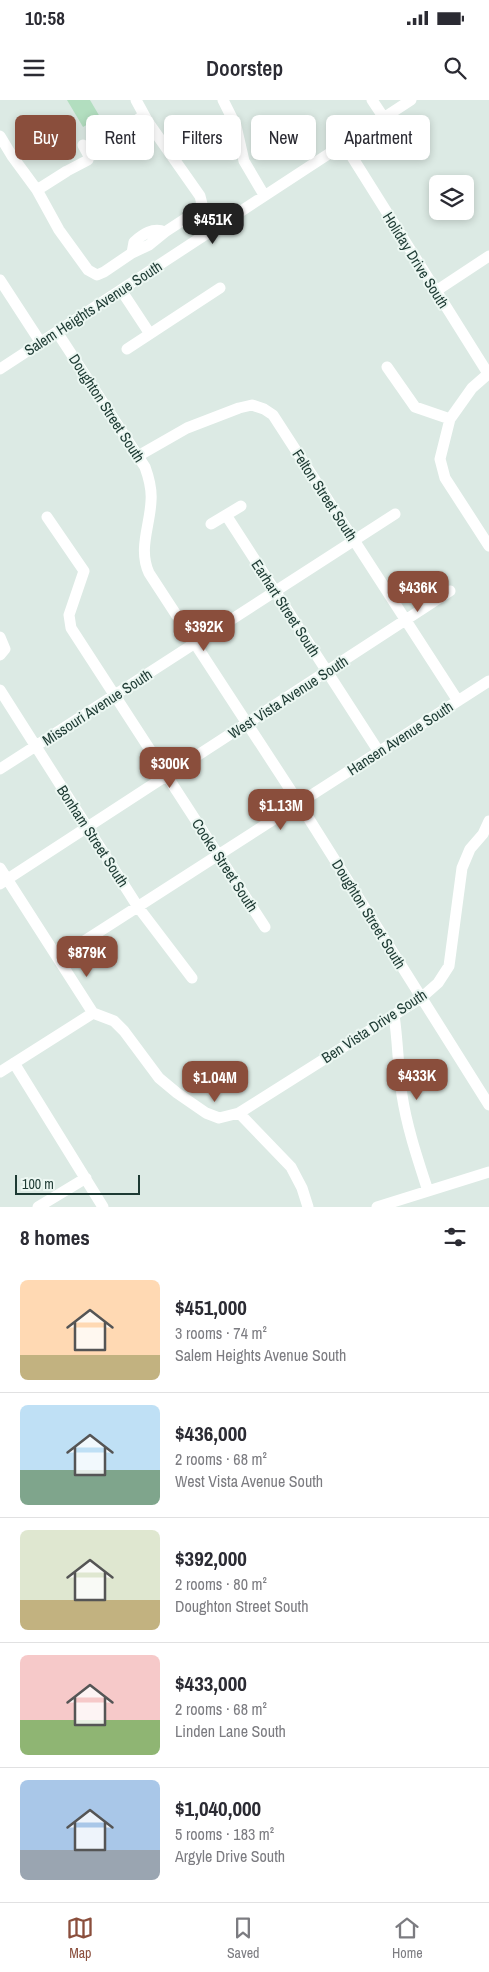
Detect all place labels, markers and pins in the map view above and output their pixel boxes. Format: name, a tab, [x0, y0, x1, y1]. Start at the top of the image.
pin: $451K	[178, 202, 248, 245]
pin: $436K	[383, 570, 453, 613]
pin: $392K	[169, 610, 239, 652]
pin: $300K	[135, 746, 205, 789]
pin: $1.13M	[240, 788, 322, 831]
pin: $879K	[52, 936, 122, 978]
pin: $433K	[382, 1058, 452, 1101]
pin: $1.04M	[174, 1060, 256, 1103]

